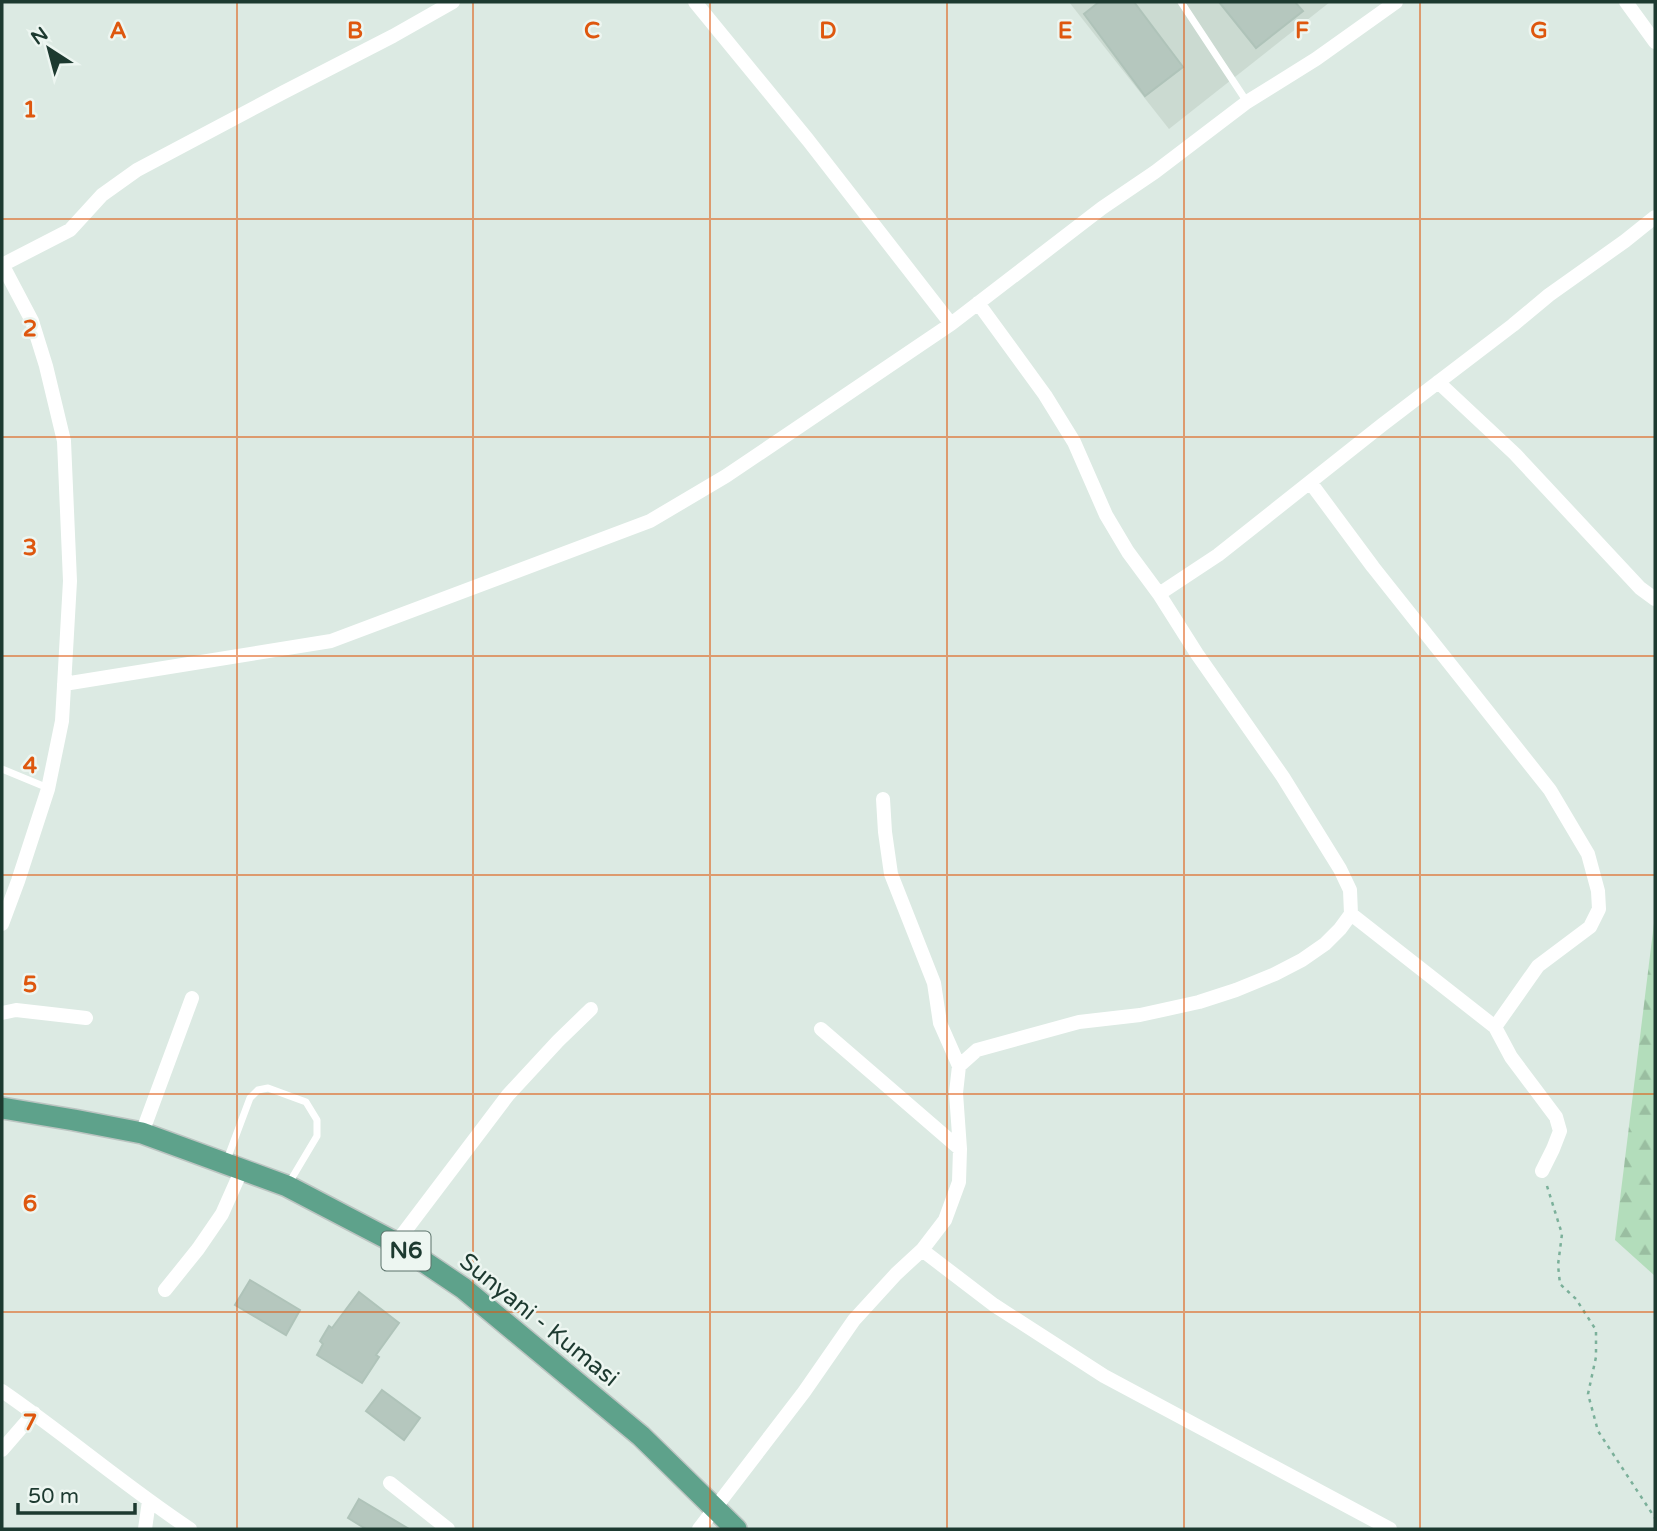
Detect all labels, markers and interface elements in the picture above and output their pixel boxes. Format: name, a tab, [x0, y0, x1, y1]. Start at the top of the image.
north arrow	[14, 14, 84, 84]
text: A	[109, 17, 127, 45]
text: B	[347, 17, 363, 45]
text: C	[584, 17, 600, 45]
text: D	[819, 17, 837, 45]
text: E	[1058, 17, 1072, 45]
text: F	[1295, 17, 1309, 45]
text: G	[1530, 17, 1548, 45]
text: N	[27, 23, 52, 49]
text: 1	[23, 96, 37, 124]
text: 2	[23, 315, 37, 343]
text: 3	[23, 534, 37, 562]
text: 4	[23, 752, 38, 780]
text: 5	[23, 971, 37, 999]
text: 6	[23, 1190, 37, 1218]
road number: N6	[382, 1232, 430, 1270]
street label: Sunyani - Kumasi	[454, 1247, 624, 1393]
text: 7	[23, 1409, 37, 1437]
scale bar	[18, 1472, 135, 1516]
text: 50 m	[28, 1484, 79, 1509]

